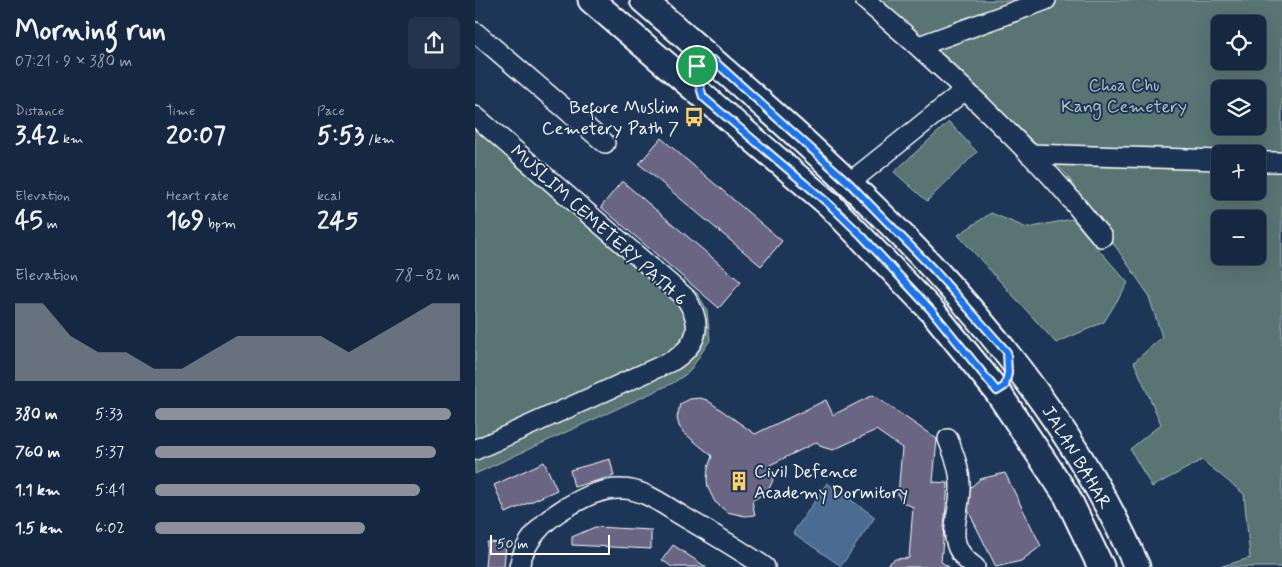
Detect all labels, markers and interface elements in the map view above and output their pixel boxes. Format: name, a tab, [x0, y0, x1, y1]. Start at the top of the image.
text: Morning run	[15, 13, 166, 50]
map controls	[1211, 15, 1266, 265]
button: locate	[1211, 15, 1266, 70]
button: share	[408, 17, 460, 69]
pin	[676, 45, 718, 87]
text: 07:21 · 9 × 380 m	[15, 51, 132, 72]
icon: arrive	[683, 52, 711, 80]
park label: Choa Chu Kang Cemetery	[1061, 74, 1187, 120]
button: layers	[1211, 80, 1266, 135]
place label: Before Muslim Cemetery Path 7	[542, 96, 679, 141]
text: Distance	[15, 102, 64, 120]
text: Time	[166, 102, 195, 120]
text: Pace	[317, 102, 345, 120]
bus stop icon: Before Muslim Cemetery Path 7	[683, 106, 705, 128]
text: 3.42	[15, 120, 59, 153]
text: 20:07	[166, 120, 226, 153]
text: 5:53	[317, 120, 364, 153]
text: km	[59, 130, 83, 148]
text: /km	[364, 130, 395, 148]
street label: MUSLIM CEMETERY PATH 6	[505, 140, 692, 312]
button: +	[1211, 145, 1266, 200]
text: Elevation	[15, 187, 70, 205]
text: Heart rate	[166, 187, 229, 205]
text: kcal	[317, 187, 341, 205]
text: 45	[15, 205, 43, 238]
text: 169	[166, 205, 204, 238]
text: 245	[317, 205, 358, 238]
button: −	[1211, 210, 1266, 265]
text: m	[43, 215, 58, 233]
text: bpm	[204, 215, 236, 233]
text: Elevation	[15, 265, 78, 286]
text: 78–82 m	[395, 265, 460, 286]
street label: JALAN BAHAR	[1036, 401, 1117, 514]
text: 380 m	[15, 404, 58, 425]
text: 5:33	[95, 404, 123, 425]
text: 760 m	[15, 442, 60, 463]
text: 5:37	[95, 442, 124, 463]
place label: Civil Defence Academy Dormitory	[754, 460, 908, 505]
building icon: Civil Defence Academy Dormitory	[728, 470, 750, 492]
text: 1.1 km	[15, 480, 60, 501]
text: 5:41	[95, 480, 125, 501]
text: 1.5 km	[15, 518, 63, 539]
text: 6:02	[95, 518, 125, 539]
scale bar	[490, 532, 610, 555]
text: 50 m	[497, 535, 528, 553]

